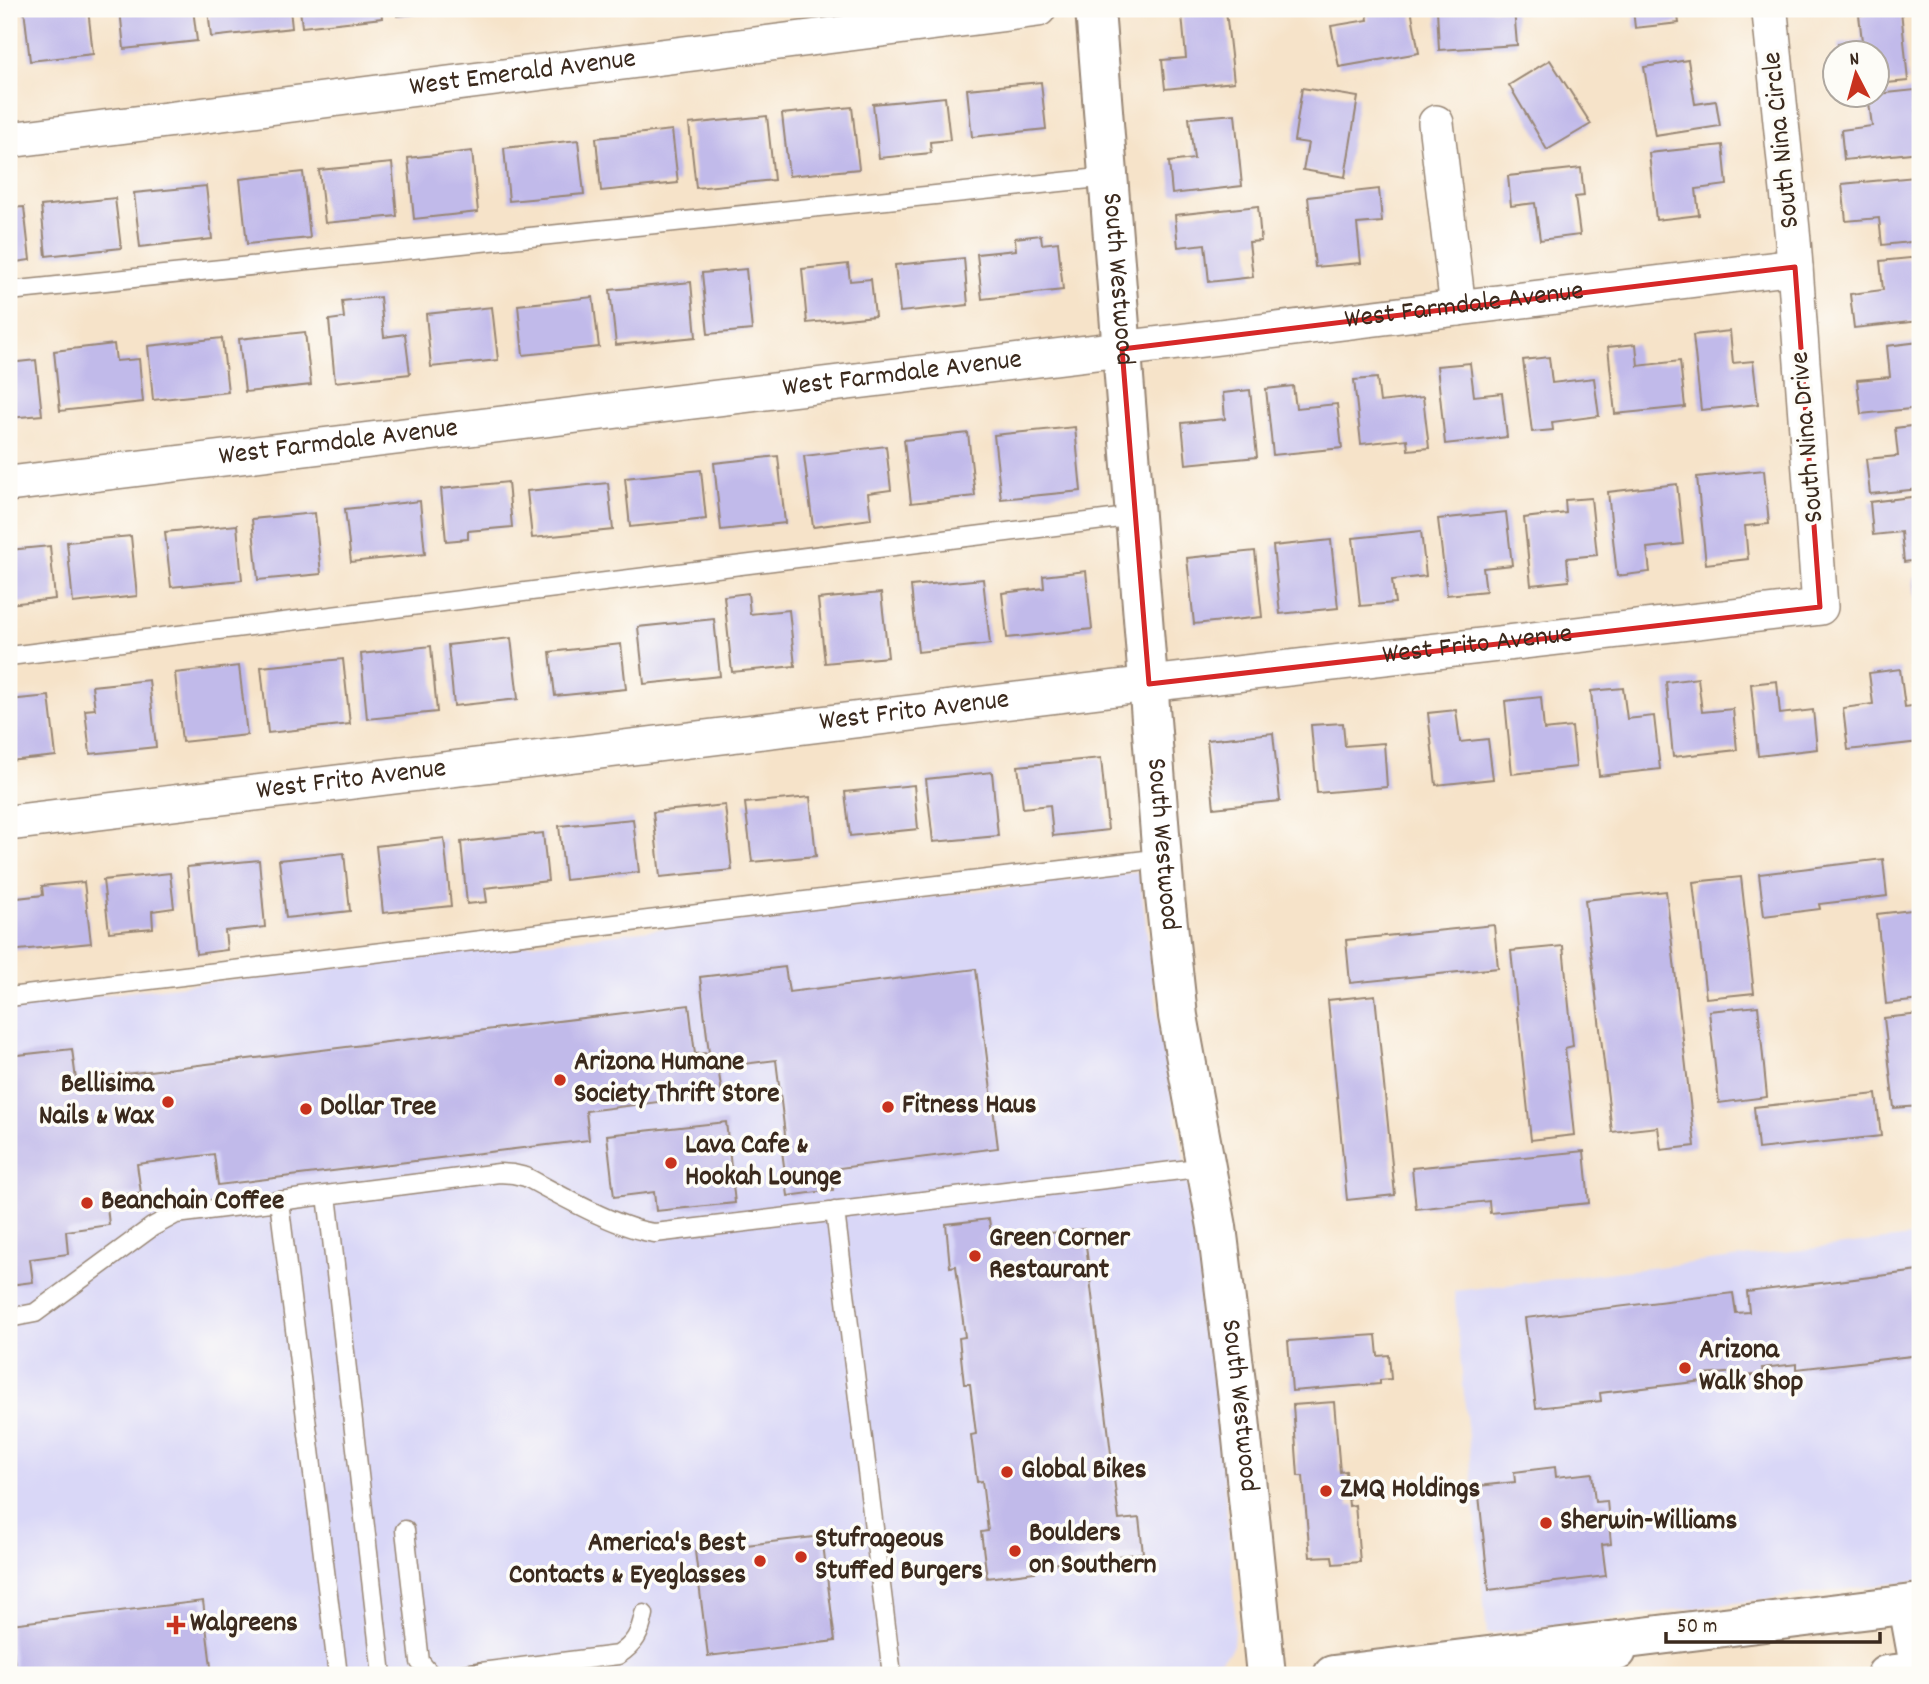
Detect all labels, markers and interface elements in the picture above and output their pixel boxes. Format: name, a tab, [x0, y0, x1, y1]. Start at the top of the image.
north arrow	[1820, 38, 1890, 108]
street label: West Emerald Avenue	[407, 40, 638, 109]
text: N	[1849, 47, 1861, 74]
street label: South Nina Circle	[1754, 50, 1812, 230]
street label: South Westwood	[1090, 191, 1143, 367]
street label: West Farmdale Avenue	[1342, 273, 1586, 342]
street label: West Farmdale Avenue	[781, 341, 1024, 410]
street label: South Nina Drive	[1782, 350, 1836, 524]
street label: West Farmdale Avenue	[217, 410, 460, 478]
street label: West Frito Avenue	[1380, 616, 1574, 677]
street label: West Frito Avenue	[817, 681, 1011, 744]
street label: West Frito Avenue	[254, 750, 449, 813]
street label: South Westwood	[1134, 757, 1189, 933]
place label: Arizona Humane Society Thrift Store	[574, 1044, 780, 1116]
place label: Bellisima Nails & Wax	[39, 1066, 155, 1138]
marker: Arizona Humane Society Thrift Store	[552, 1072, 568, 1088]
place label: Fitness Haus	[902, 1087, 1037, 1127]
place label: Dollar Tree	[320, 1089, 436, 1129]
marker: Bellisima Nails & Wax	[160, 1094, 176, 1110]
marker: Fitness Haus	[880, 1099, 896, 1115]
marker: Dollar Tree	[298, 1101, 314, 1117]
place label: Lava Cafe & Hookah Lounge	[685, 1127, 842, 1199]
marker: Lava Cafe & Hookah Lounge	[663, 1155, 679, 1171]
place label: Beanchain Coffee	[101, 1183, 284, 1223]
marker: Beanchain Coffee	[79, 1195, 95, 1211]
place label: Green Corner Restaurant	[989, 1220, 1130, 1292]
marker: Green Corner Restaurant	[967, 1248, 983, 1264]
street label: South Westwood	[1208, 1317, 1267, 1494]
place label: Arizona Walk Shop	[1699, 1332, 1803, 1404]
marker: Arizona Walk Shop	[1677, 1360, 1693, 1376]
place label: Global Bikes	[1021, 1452, 1147, 1492]
marker: Global Bikes	[999, 1464, 1015, 1480]
place label: ZMQ Holdings	[1340, 1471, 1480, 1511]
marker: ZMQ Holdings	[1318, 1483, 1334, 1499]
place label: Sherwin-Williams	[1560, 1503, 1738, 1543]
place label: Boulders on Southern	[1029, 1515, 1157, 1587]
marker: Sherwin-Williams	[1538, 1515, 1554, 1531]
place label: Stufrageous Stuffed Burgers	[815, 1521, 983, 1593]
place label: America's Best Contacts & Eyeglasses	[509, 1525, 747, 1597]
marker: Boulders on Southern	[1007, 1543, 1023, 1559]
marker: Stufrageous Stuffed Burgers	[793, 1549, 809, 1565]
marker: America's Best Contacts & Eyeglasses	[752, 1553, 768, 1569]
scale bar	[1666, 1600, 1880, 1644]
place label: Walgreens	[190, 1605, 298, 1645]
text: 50 m	[1677, 1613, 1717, 1643]
marker: Walgreens	[168, 1617, 184, 1633]

